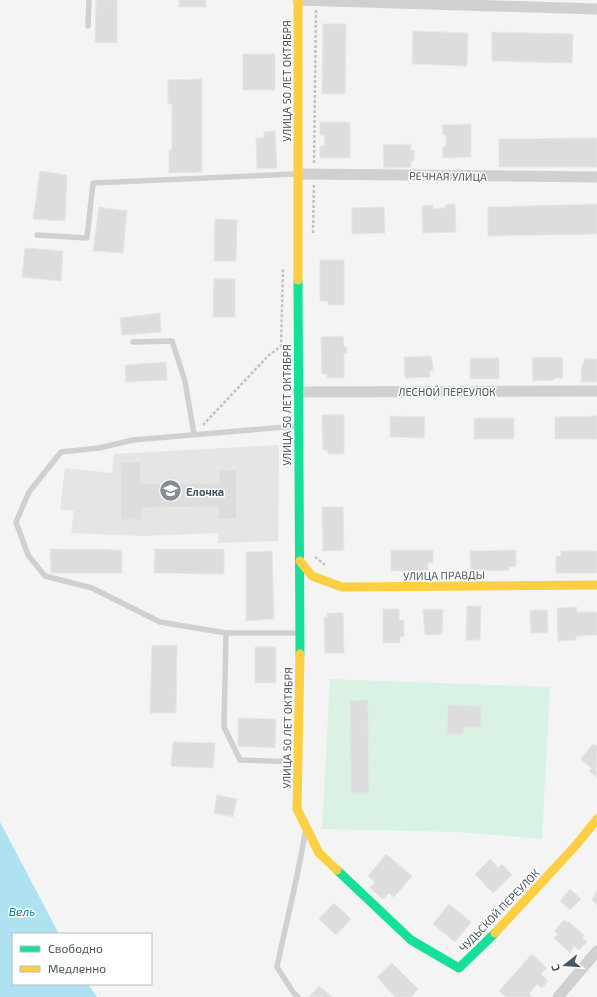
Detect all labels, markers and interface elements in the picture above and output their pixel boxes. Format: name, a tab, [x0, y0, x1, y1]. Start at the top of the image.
street label: УЛИЦА 50 ЛЕТ ОКТЯБРЯ	[280, 20, 293, 142]
street label: РЕЧНАЯ УЛИЦА	[409, 169, 487, 183]
street label: УЛИЦА 50 ЛЕТ ОКТЯБРЯ	[280, 344, 293, 466]
street label: ЛЕСНОЙ ПЕРЕУЛОК	[398, 385, 496, 398]
school or university icon: Елочка	[157, 478, 183, 504]
place label: Елочка	[186, 485, 224, 498]
street label: УЛИЦА ПРАВДЫ	[403, 568, 485, 582]
street label: УЛИЦА 50 ЛЕТ ОКТЯБРЯ	[279, 667, 295, 789]
street label: ЧУДЬСКОЙ ПЕРЕУЛОК	[456, 866, 542, 954]
water label: Вель	[9, 904, 35, 918]
legend	[12, 933, 152, 985]
text: Свободно	[48, 941, 103, 955]
north arrow	[545, 945, 585, 985]
text: Медленно	[48, 961, 106, 975]
text: С	[548, 963, 562, 973]

